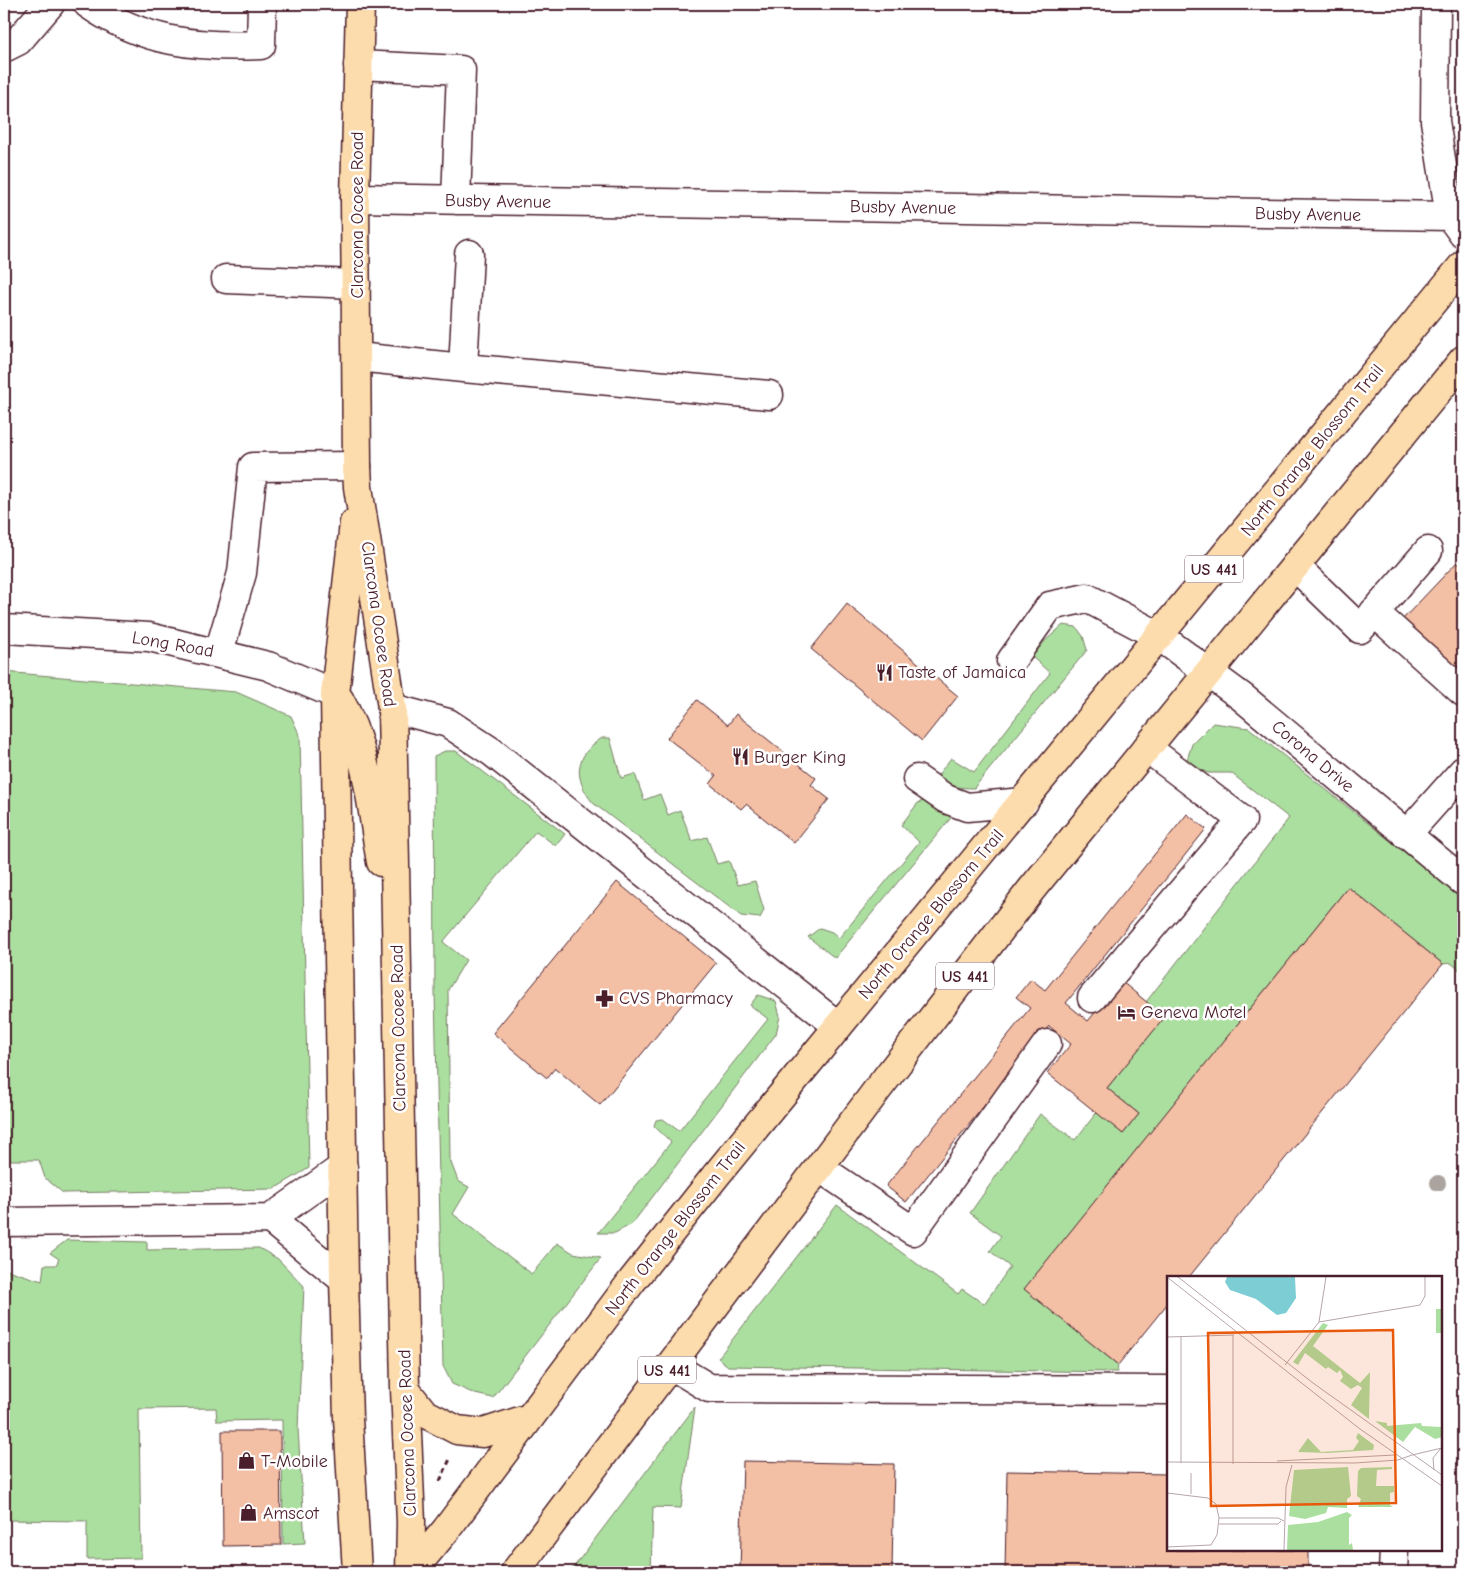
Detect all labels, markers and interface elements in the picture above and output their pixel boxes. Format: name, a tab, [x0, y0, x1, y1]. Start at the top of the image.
street label: Clarcona Ocoee Road	[347, 131, 368, 299]
street label: Busby Avenue	[445, 190, 551, 213]
street label: Busby Avenue	[850, 196, 956, 219]
street label: Busby Avenue	[1255, 203, 1361, 226]
street label: North Orange Blossom Trail	[1237, 360, 1388, 540]
street label: Clarcona Ocoee Road	[356, 540, 401, 708]
road number: US 441	[1185, 556, 1243, 582]
street label: Long Road	[130, 627, 215, 662]
restaurant icon: Taste of Jamaica	[874, 662, 894, 682]
place label: Taste of Jamaica	[898, 662, 1026, 683]
street label: Corona Drive	[1267, 716, 1358, 797]
restaurant icon: Burger King	[730, 747, 750, 767]
place label: Burger King	[754, 747, 846, 768]
street label: North Orange Blossom Trail	[854, 825, 1008, 1003]
street label: Clarcona Ocoee Road	[387, 944, 410, 1112]
road number: US 441	[936, 962, 994, 989]
pharmacy icon: CVS Pharmacy	[595, 988, 615, 1008]
place label: CVS Pharmacy	[619, 988, 734, 1009]
hotel icon: Geneva Motel	[1117, 1002, 1137, 1022]
place label: Geneva Motel	[1141, 1002, 1246, 1023]
street label: North Orange Blossom Trail	[601, 1137, 750, 1319]
inset map	[1167, 1276, 1442, 1551]
street label: Clarcona Ocoee Road	[394, 1349, 421, 1517]
road number: US 441	[638, 1356, 696, 1384]
shop icon: T-Mobile	[237, 1451, 257, 1471]
place label: T-Mobile	[261, 1451, 328, 1472]
shop icon: Amscot	[239, 1503, 259, 1523]
place label: Amscot	[263, 1503, 320, 1524]

